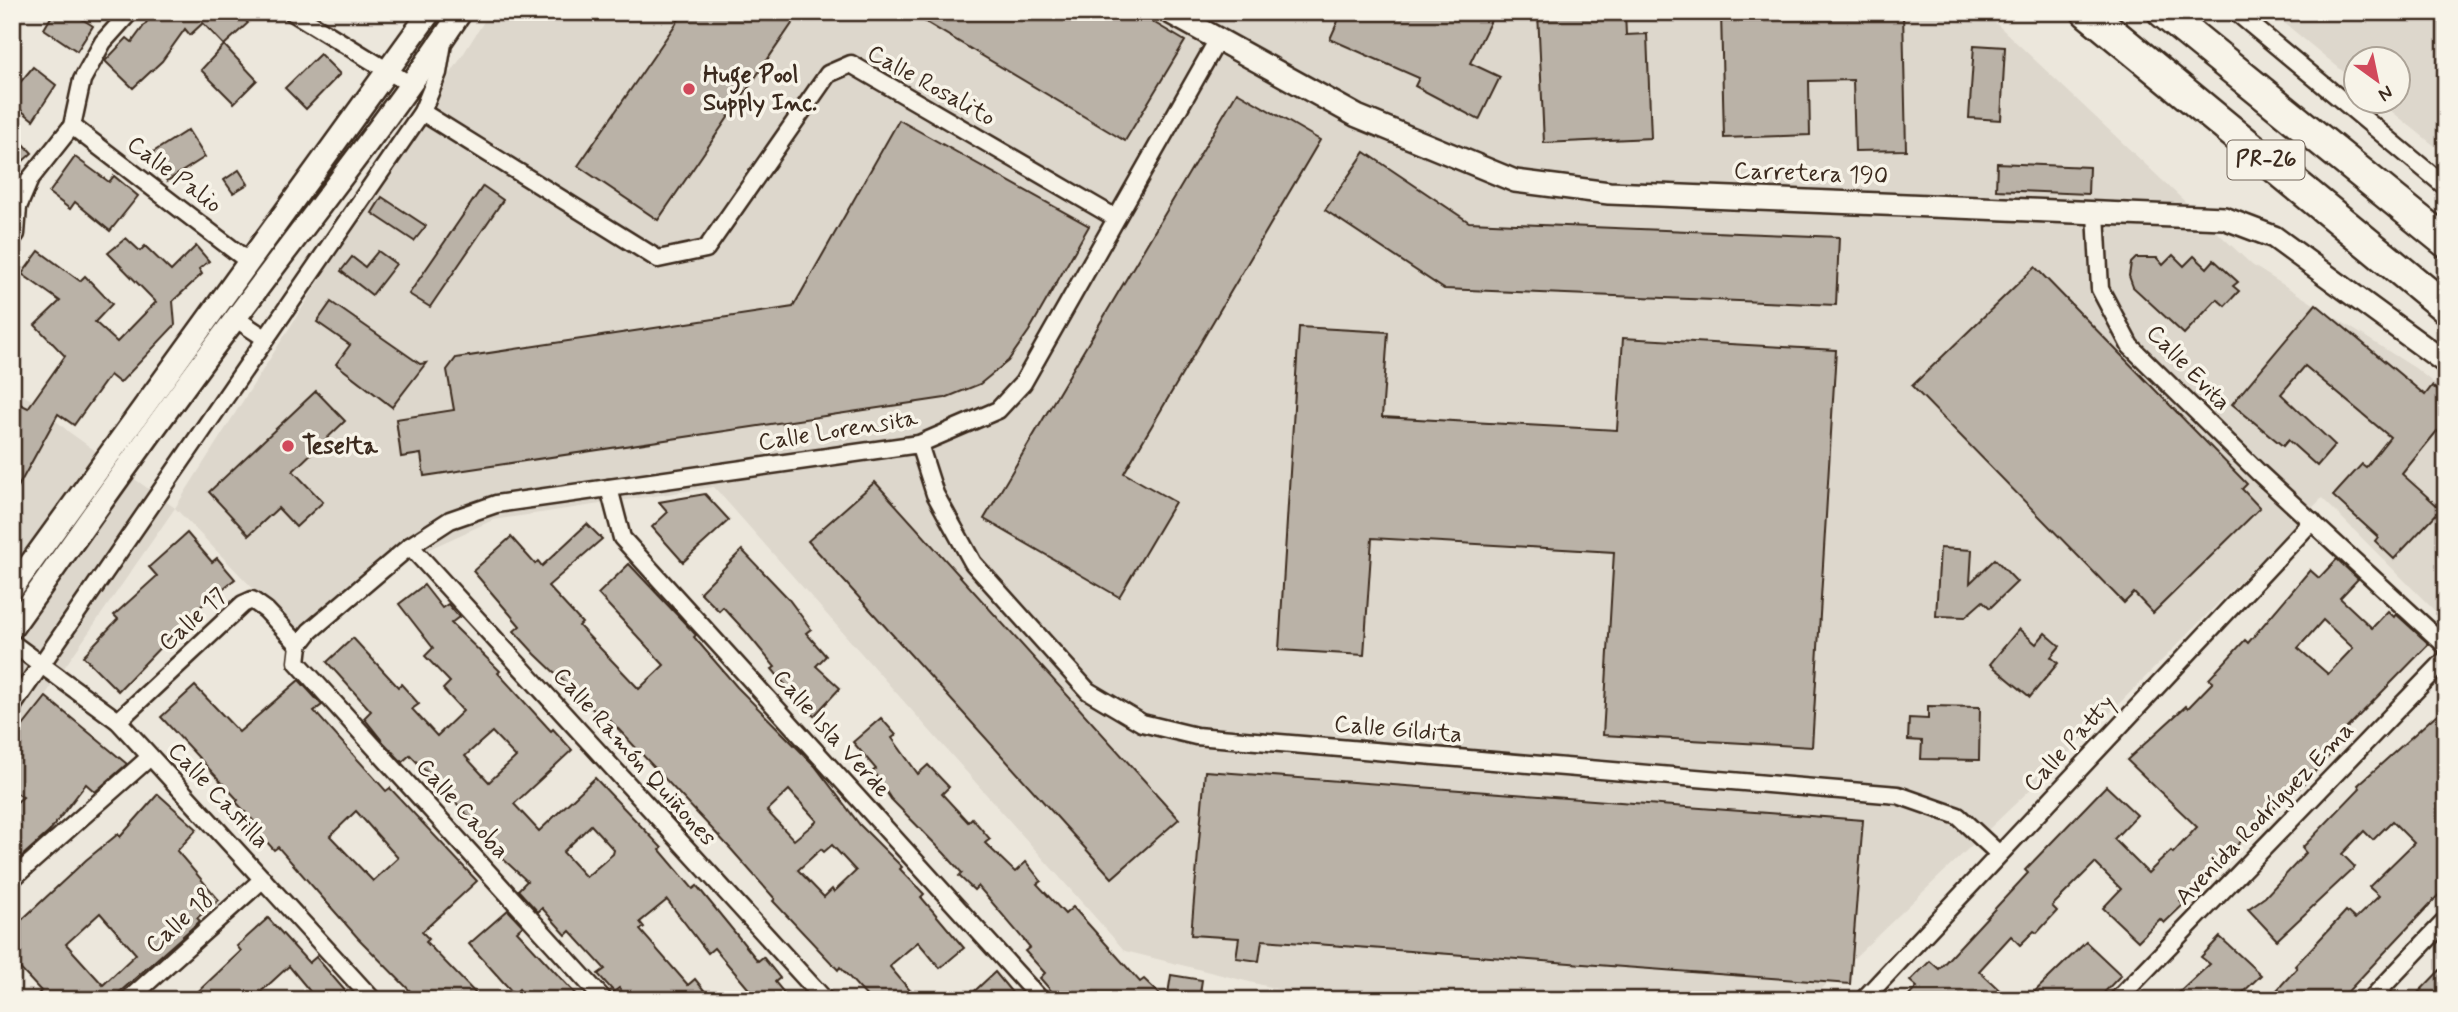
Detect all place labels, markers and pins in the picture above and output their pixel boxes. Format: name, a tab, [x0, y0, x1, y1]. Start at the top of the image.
place label: Huge Pool Supply Inc.	[703, 60, 817, 119]
marker: Huge Pool Supply Inc.	[681, 81, 697, 97]
place label: Teselta	[302, 431, 378, 462]
marker: Teselta	[280, 438, 296, 454]

